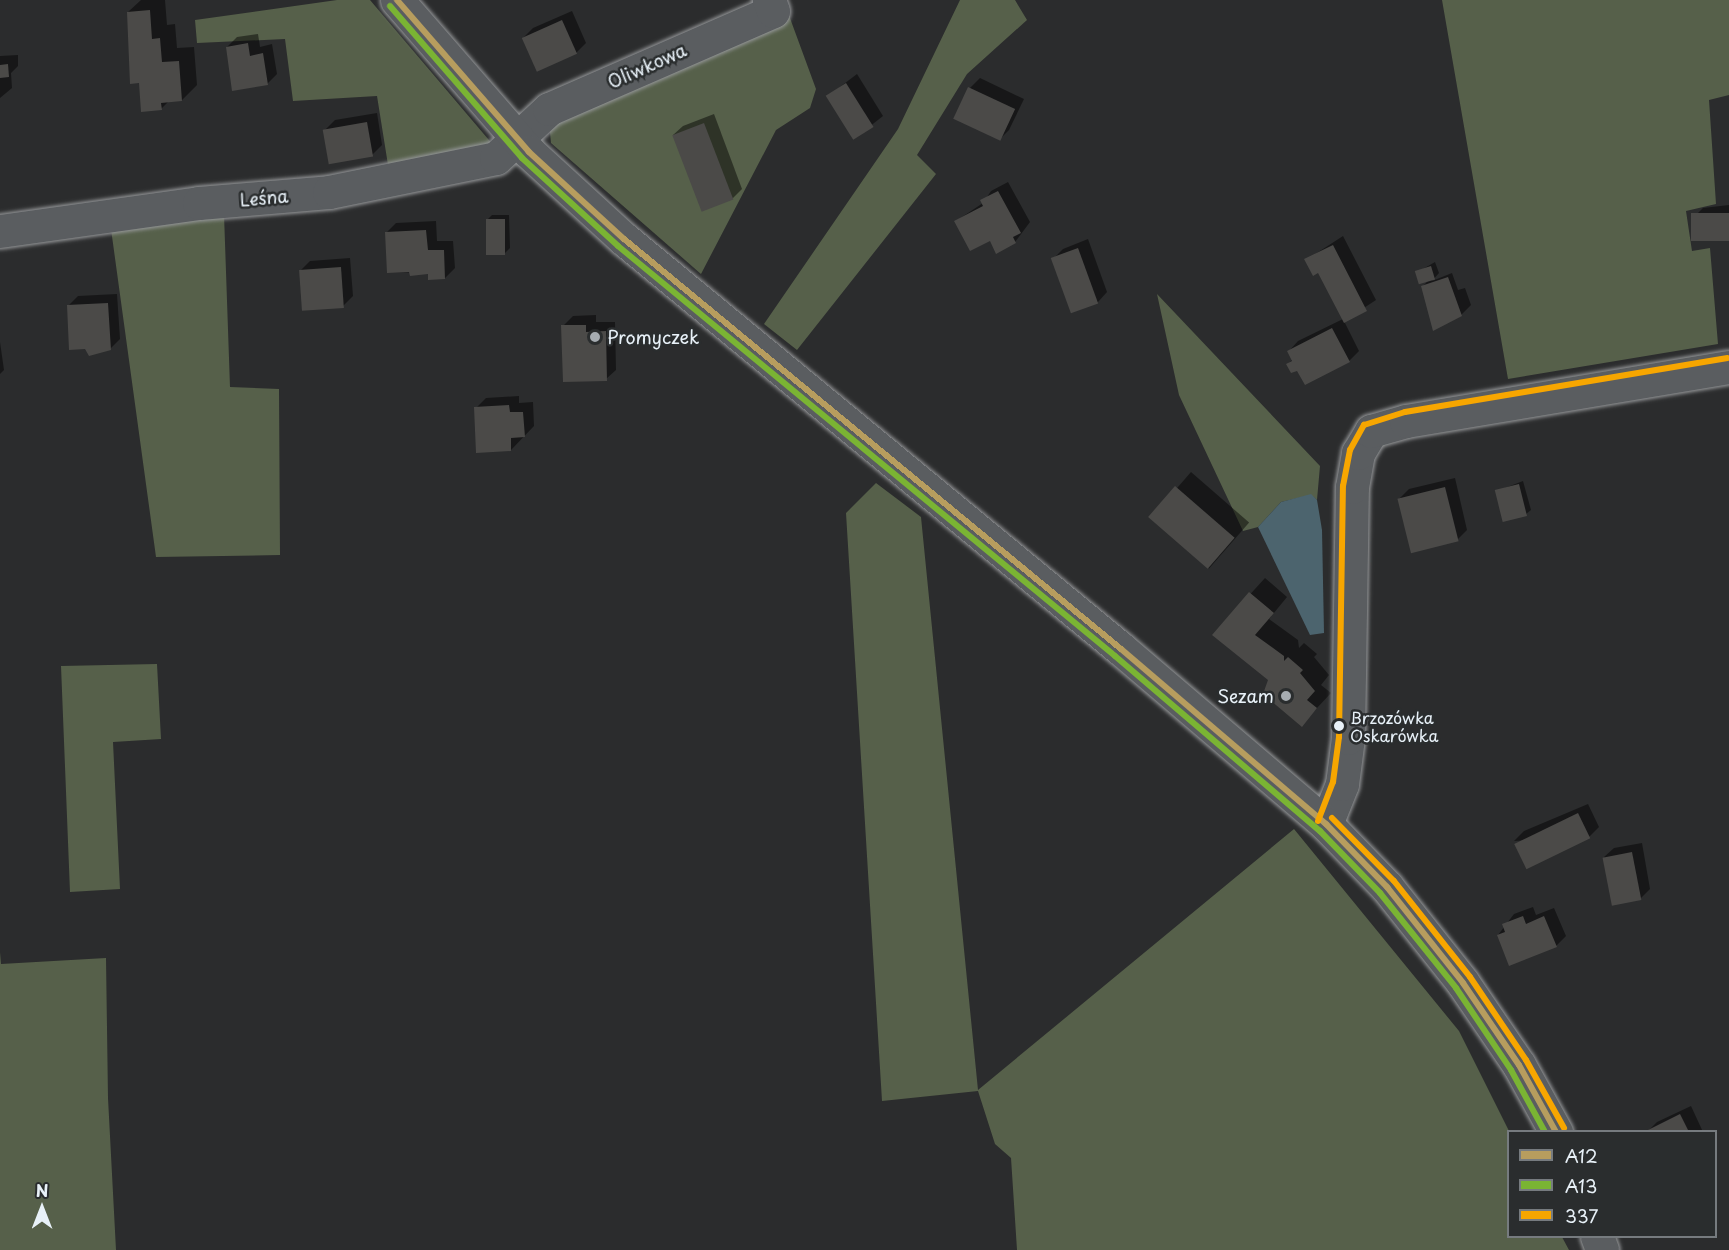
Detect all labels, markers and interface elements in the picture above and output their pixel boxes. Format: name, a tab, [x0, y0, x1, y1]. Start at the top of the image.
street label: Oliwkowa	[604, 39, 690, 93]
street label: Leśna	[239, 185, 289, 211]
place label: Promyczek	[607, 326, 699, 348]
marker: Promyczek	[588, 330, 602, 344]
place label: Sezam	[1217, 685, 1274, 707]
marker: Sezam	[1279, 689, 1293, 703]
place label: Brzozówka Oskarówka	[1350, 707, 1438, 745]
marker: Brzozówka Oskarówka	[1333, 720, 1345, 732]
legend	[1507, 1130, 1717, 1238]
text: A12	[1565, 1142, 1598, 1169]
text: A13	[1565, 1172, 1597, 1199]
north arrow	[12, 1178, 72, 1238]
text: N	[36, 1178, 48, 1202]
text: 337	[1565, 1202, 1598, 1229]

